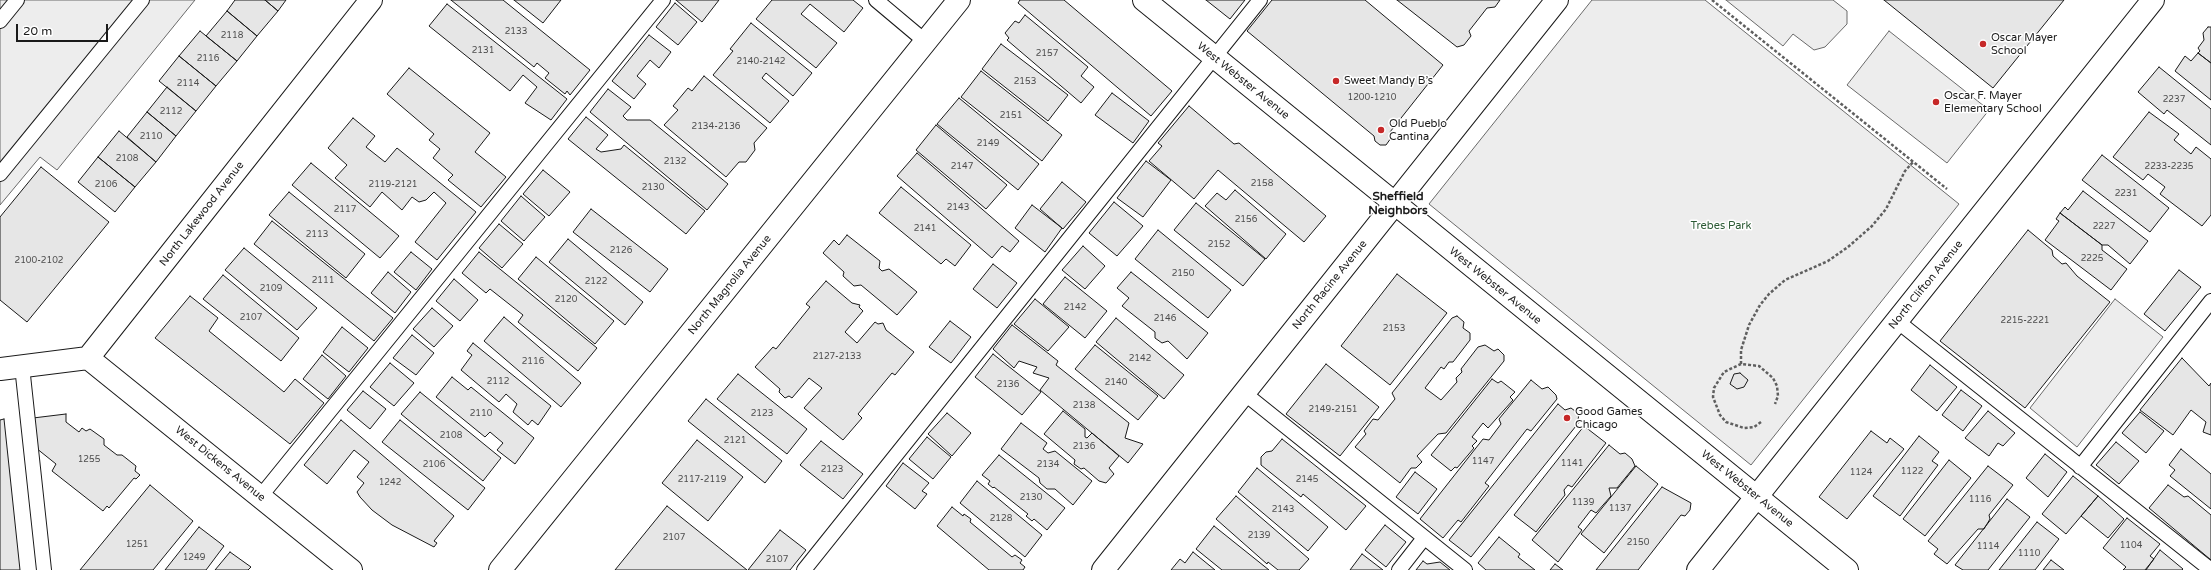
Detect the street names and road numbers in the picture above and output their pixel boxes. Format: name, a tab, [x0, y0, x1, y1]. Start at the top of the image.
street label: West Webster Avenue	[1194, 40, 1292, 122]
street label: North Lakewood Avenue	[157, 159, 247, 269]
street label: North Magnolia Avenue	[686, 233, 774, 337]
street label: North Racine Avenue	[1290, 238, 1370, 332]
street label: North Clifton Avenue	[1886, 238, 1966, 332]
street label: West Webster Avenue	[1446, 245, 1544, 327]
street label: West Dickens Avenue	[172, 424, 268, 504]
street label: West Webster Avenue	[1698, 448, 1796, 530]

